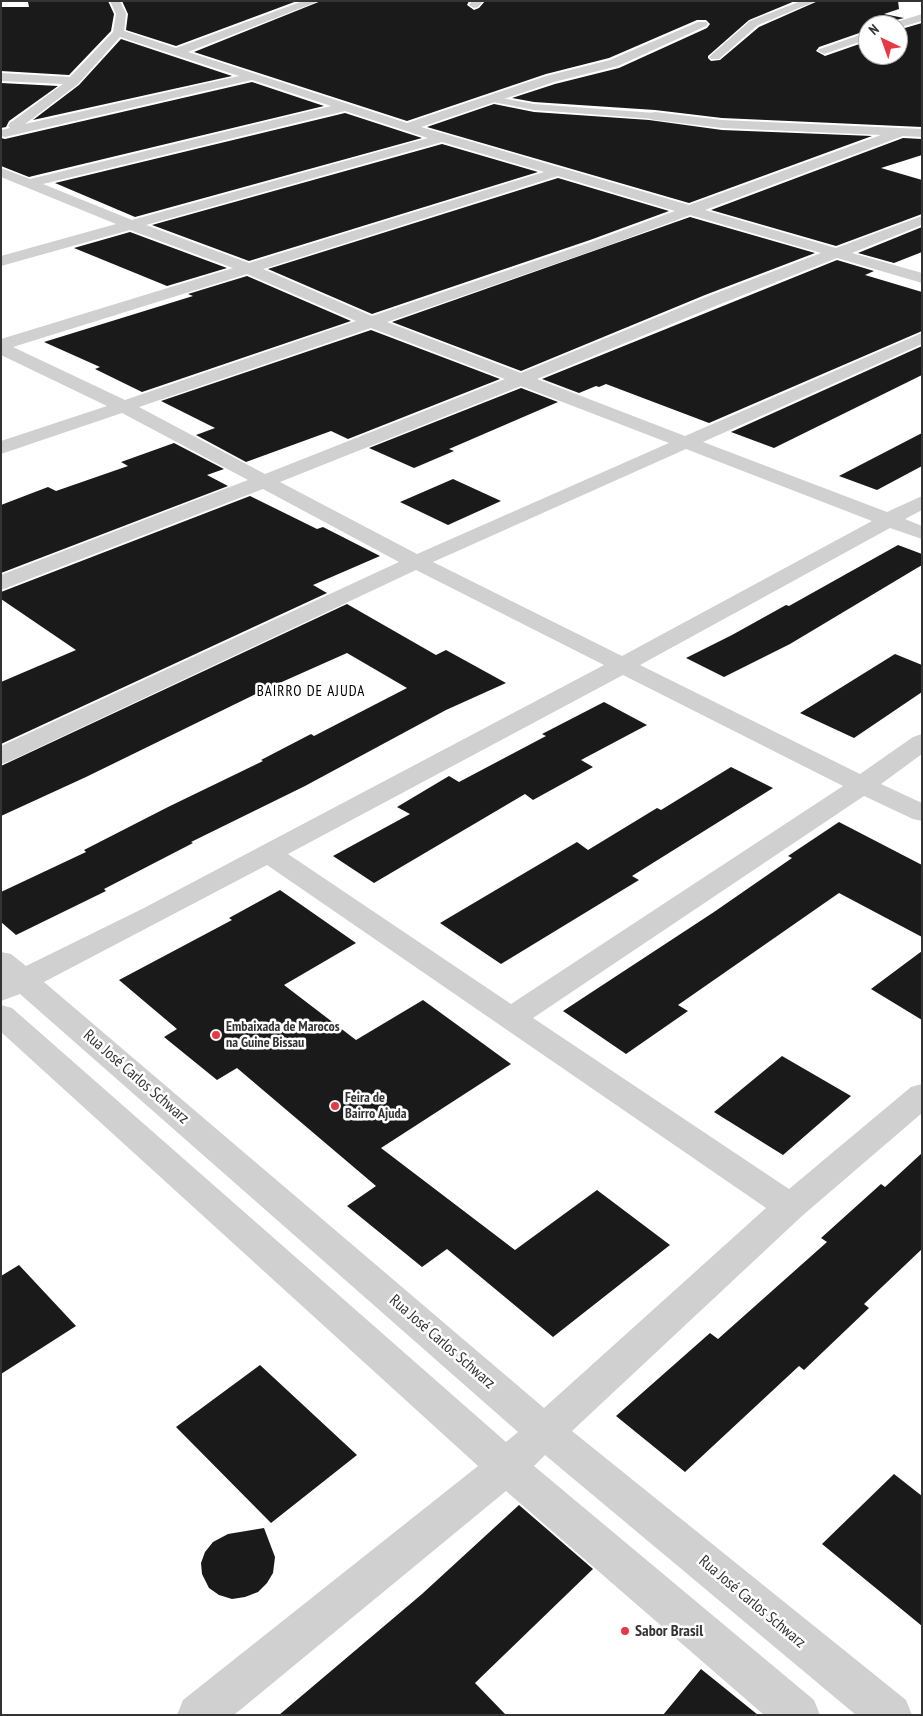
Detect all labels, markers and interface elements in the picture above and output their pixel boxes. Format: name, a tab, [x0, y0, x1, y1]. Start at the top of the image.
north arrow	[858, 15, 908, 65]
text: N	[865, 20, 882, 39]
district label: BAIRRO DE AJUDA	[255, 683, 367, 701]
place label: Embaixada de Marocos na Guine Bissau	[226, 1019, 340, 1052]
street label: Rua José Carlos Schwarz	[79, 1026, 193, 1128]
marker: Embaixada de Marocos na Guine Bissau	[210, 1029, 222, 1041]
place label: Feira de Bairro Ajuda	[345, 1090, 407, 1122]
marker: Feira de Bairro Ajuda	[329, 1100, 341, 1112]
street label: Rua José Carlos Schwarz	[385, 1291, 499, 1393]
street label: Rua José Carlos Schwarz	[695, 1552, 809, 1652]
place label: Sabor Brasil	[635, 1621, 703, 1641]
marker: Sabor Brasil	[619, 1625, 631, 1637]

